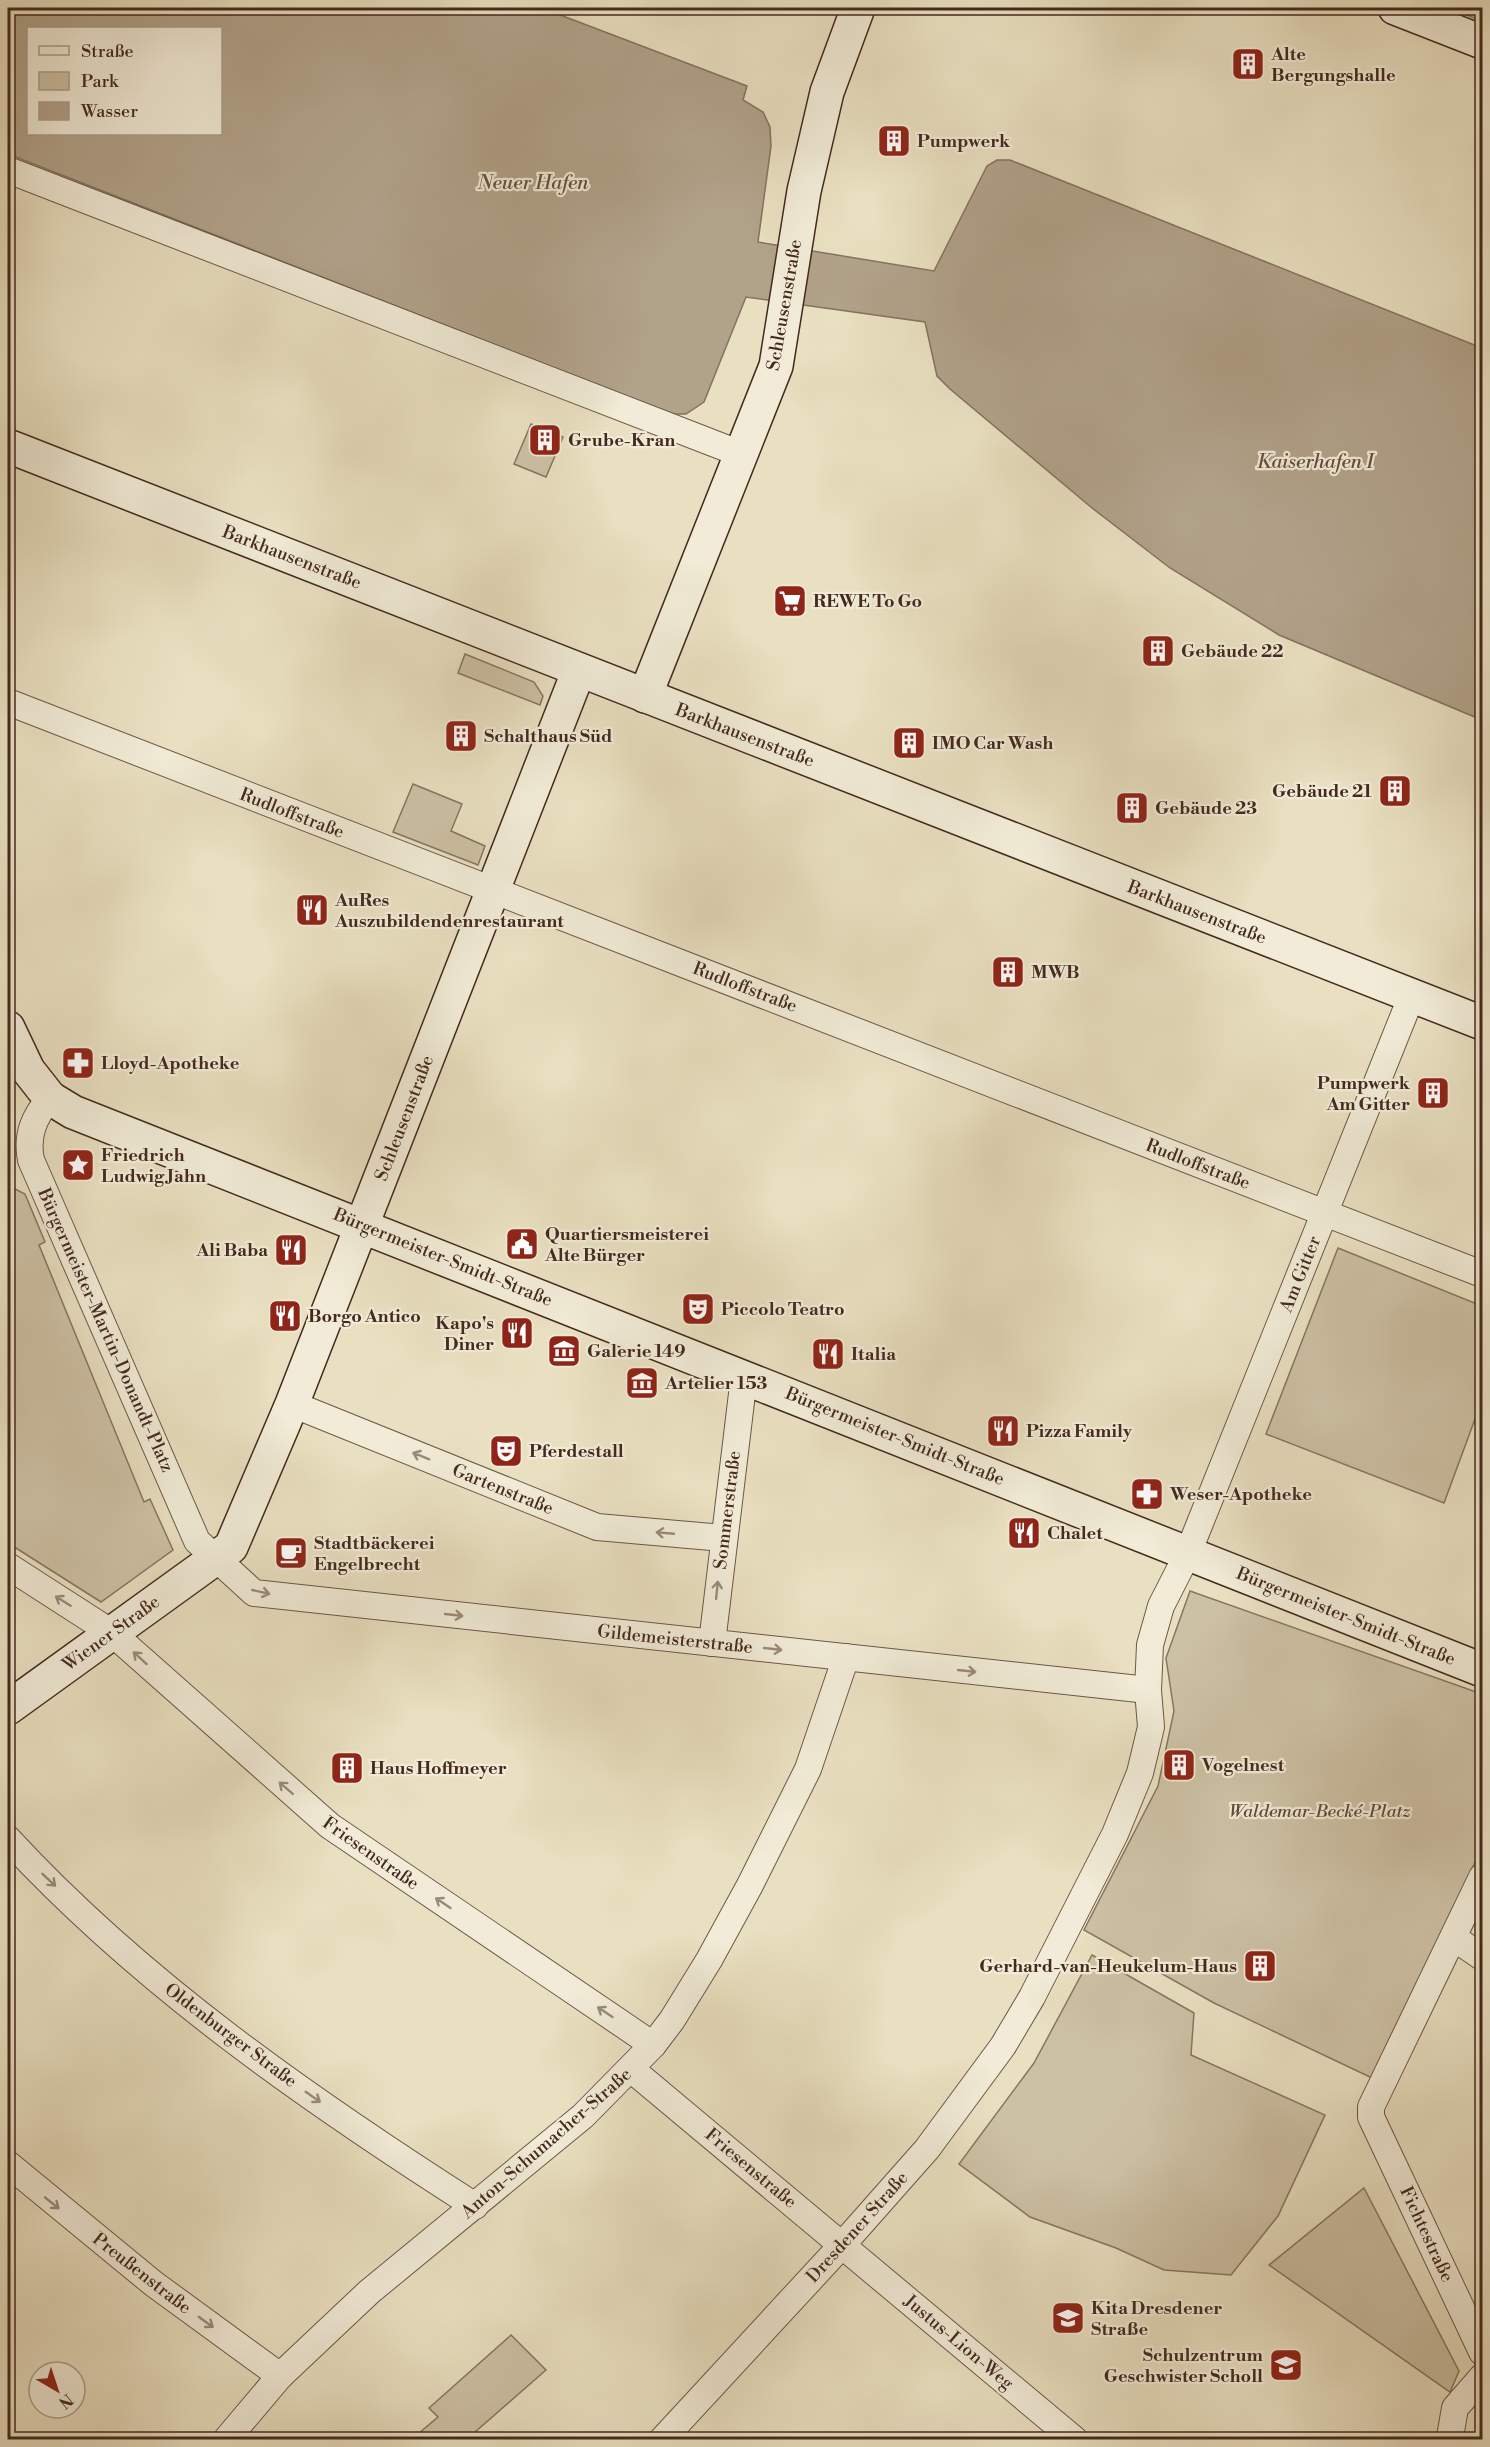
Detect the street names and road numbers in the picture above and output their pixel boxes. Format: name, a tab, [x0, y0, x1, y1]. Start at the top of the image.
street label: Schleusenstraße	[762, 238, 807, 372]
street label: Barkhausenstraße	[218, 520, 365, 595]
street label: Barkhausenstraße	[671, 698, 818, 773]
street label: Rudloffstraße	[236, 783, 347, 844]
street label: Barkhausenstraße	[1123, 875, 1270, 950]
street label: Rudloffstraße	[689, 957, 800, 1018]
street label: Schleusenstraße	[370, 1052, 439, 1184]
street label: Rudloffstraße	[1142, 1134, 1253, 1195]
street label: Bürgermeister-Martin-Donandt-Platz	[32, 1184, 179, 1476]
street label: Bürgermeister-Smidt-Straße	[329, 1203, 556, 1312]
street label: Am Gitter	[1274, 1232, 1326, 1317]
street label: Bürgermeister-Smidt-Straße	[781, 1382, 1008, 1491]
street label: Sommerstraße	[709, 1449, 746, 1571]
street label: Gartenstraße	[449, 1459, 557, 1520]
street label: Bürgermeister-Smidt-Straße	[1232, 1562, 1459, 1671]
street label: Wiener Straße	[57, 1590, 164, 1677]
street label: Gildemeisterstraße	[596, 1620, 754, 1659]
street label: Friesenstraße	[318, 1812, 424, 1895]
street label: Oldenburger Straße	[160, 1978, 302, 2093]
street label: Anton-Schumacher-Straße	[456, 2063, 636, 2224]
street label: Friesenstraße	[700, 2123, 801, 2213]
street label: Dresdener Straße	[801, 2167, 913, 2288]
street label: Fichtestraße	[1394, 2183, 1459, 2286]
street label: Preußenstraße	[87, 2228, 196, 2319]
street label: Justus-Lion-Weg	[898, 2289, 1019, 2395]

